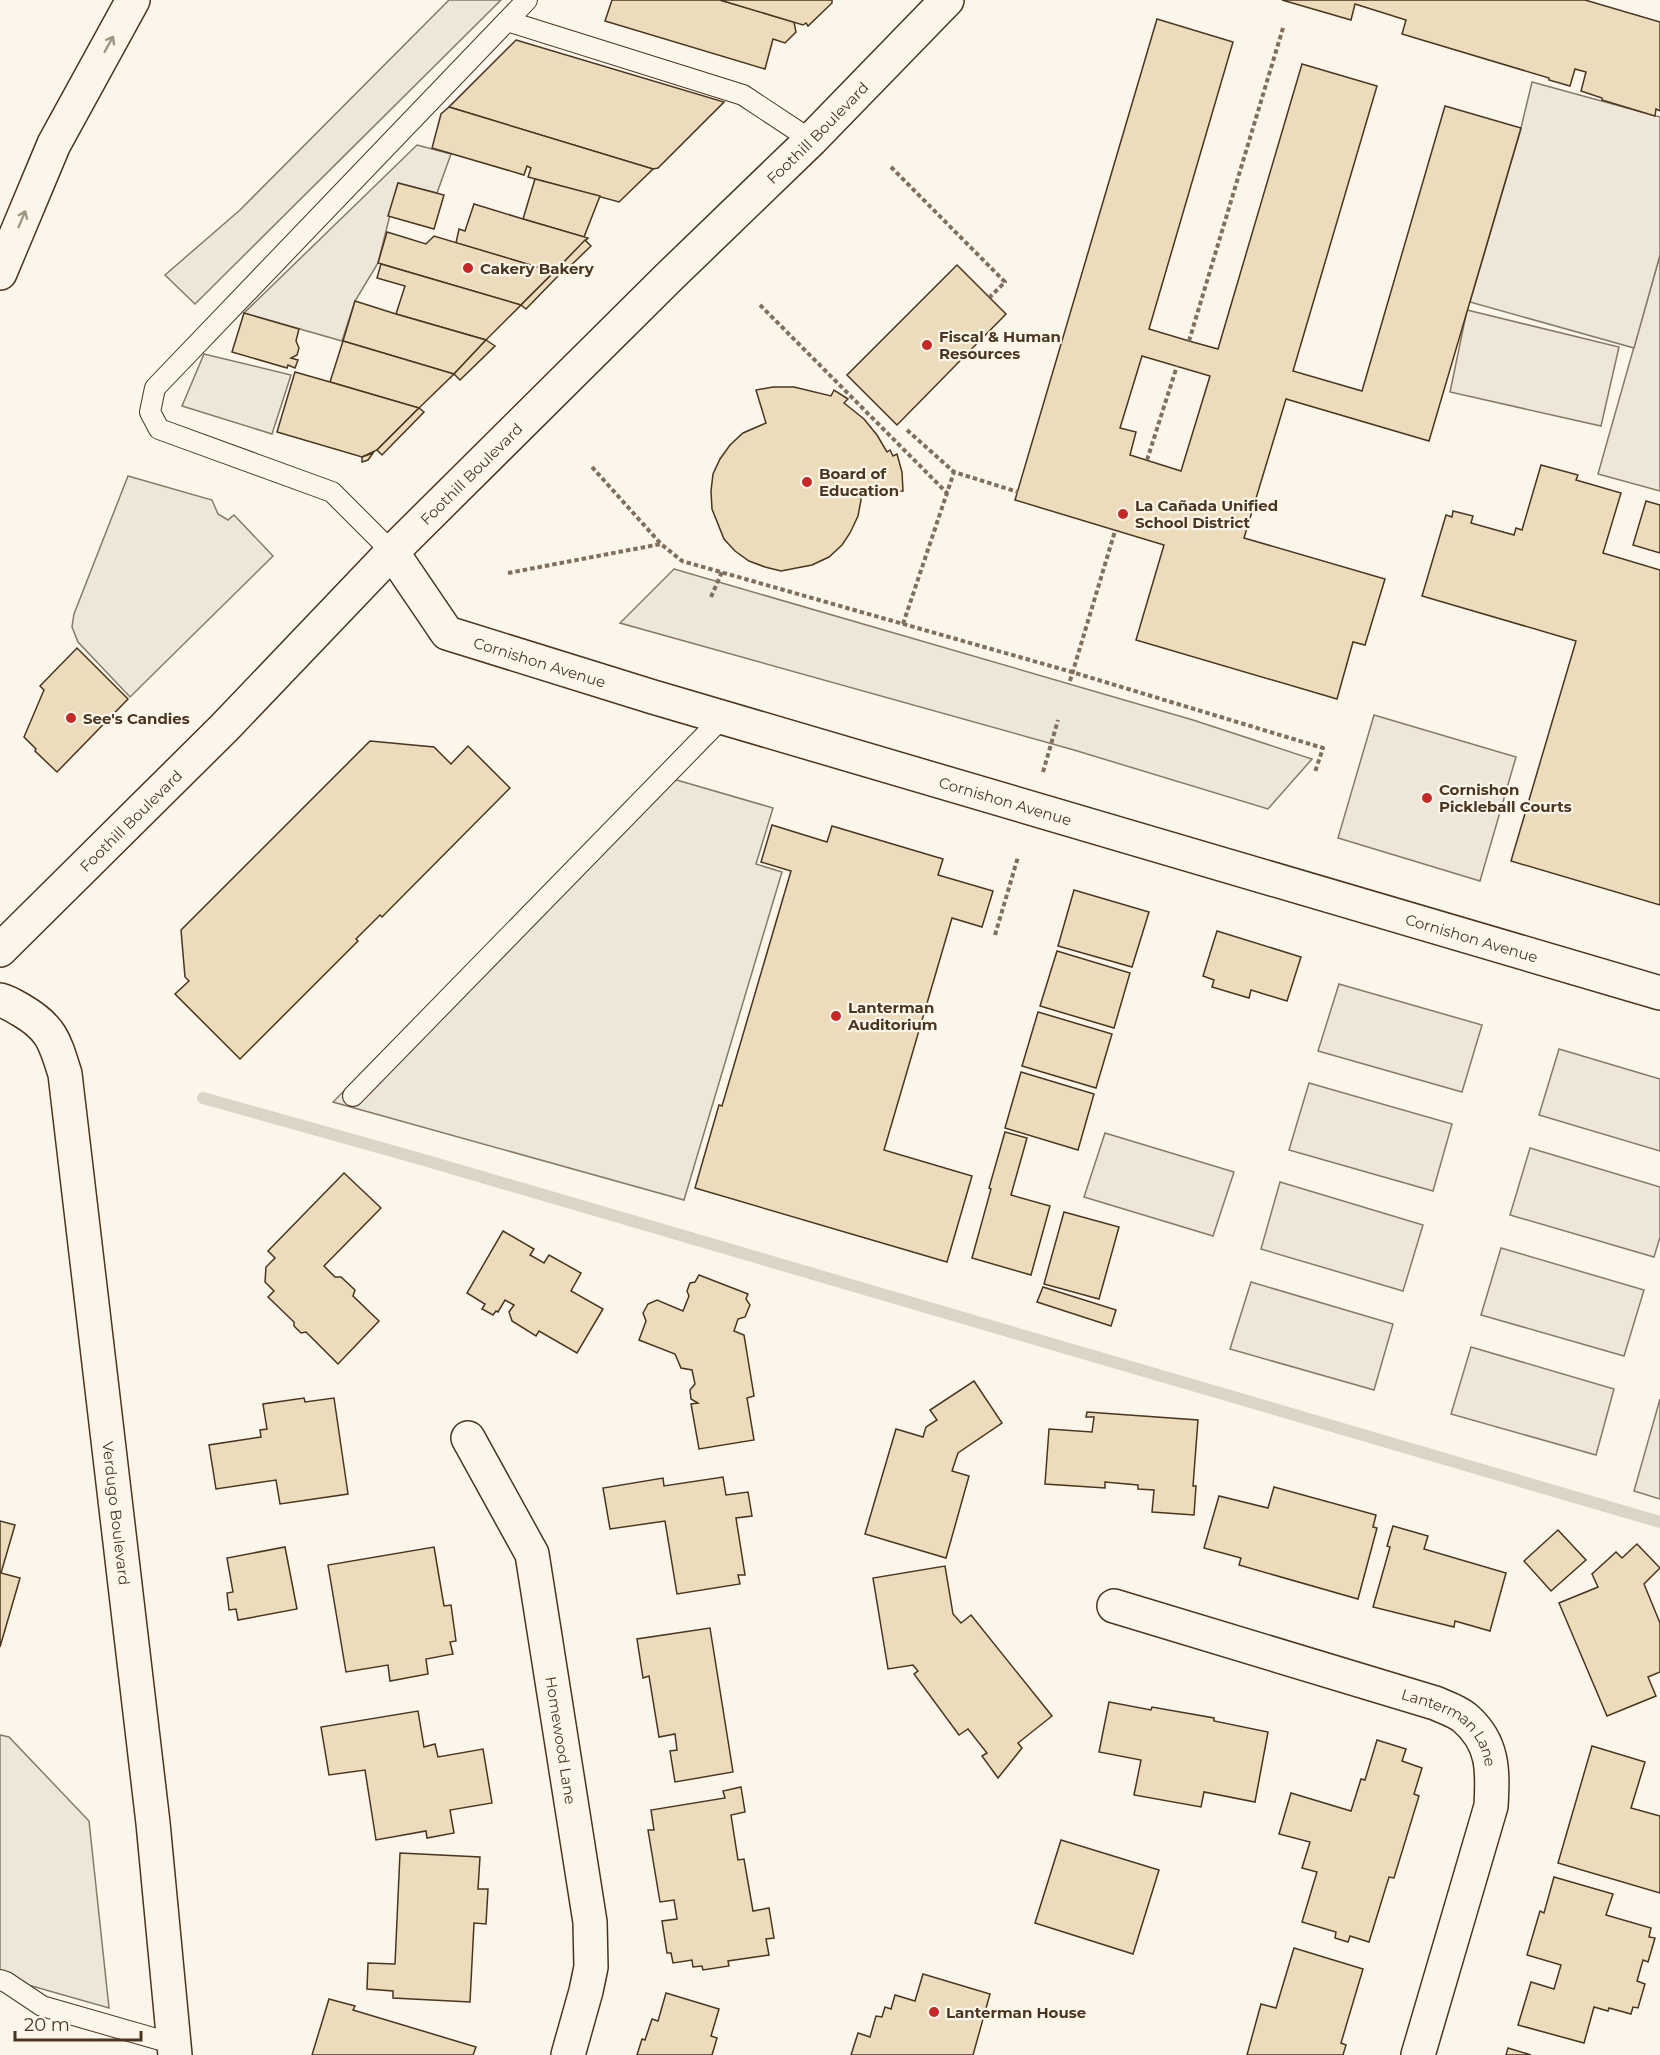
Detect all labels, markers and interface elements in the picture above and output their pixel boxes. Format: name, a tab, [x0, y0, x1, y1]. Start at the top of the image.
one-way arrow	[103, 36, 115, 53]
street label: Foothill Boulevard	[762, 77, 872, 188]
one-way arrow	[18, 210, 29, 228]
place label: Cakery Bakery	[480, 259, 595, 278]
marker: Cakery Bakery	[461, 261, 475, 275]
place label: Fiscal & Human Resources	[939, 327, 1061, 363]
marker: Fiscal & Human Resources	[920, 338, 934, 352]
street label: Foothill Boulevard	[416, 419, 526, 529]
place label: Board of Education	[819, 464, 899, 500]
marker: Board of Education	[800, 475, 814, 489]
place label: La Cañada Unified School District	[1135, 496, 1278, 532]
marker: La Cañada Unified School District	[1116, 507, 1130, 521]
street label: Cornishon Avenue	[471, 632, 608, 691]
place label: See's Candies	[83, 709, 190, 728]
marker: See's Candies	[64, 711, 78, 725]
street label: Foothill Boulevard	[75, 766, 186, 875]
street label: Cornishon Avenue	[937, 772, 1074, 829]
place label: Cornishon Pickleball Courts	[1439, 780, 1572, 816]
marker: Cornishon Pickleball Courts	[1420, 791, 1434, 805]
street label: Cornishon Avenue	[1403, 909, 1540, 966]
place label: Lanterman Auditorium	[847, 998, 938, 1034]
marker: Lanterman Auditorium	[829, 1009, 843, 1023]
street label: Verdugo Boulevard	[99, 1440, 134, 1586]
street label: Homewood Lane	[542, 1675, 581, 1806]
street label: Lanterman Lane	[1399, 1684, 1500, 1768]
place label: Lanterman House	[946, 2003, 1086, 2022]
scale bar	[15, 2004, 141, 2042]
marker: Lanterman House	[927, 2005, 941, 2019]
text: 20 m	[24, 2014, 70, 2036]

